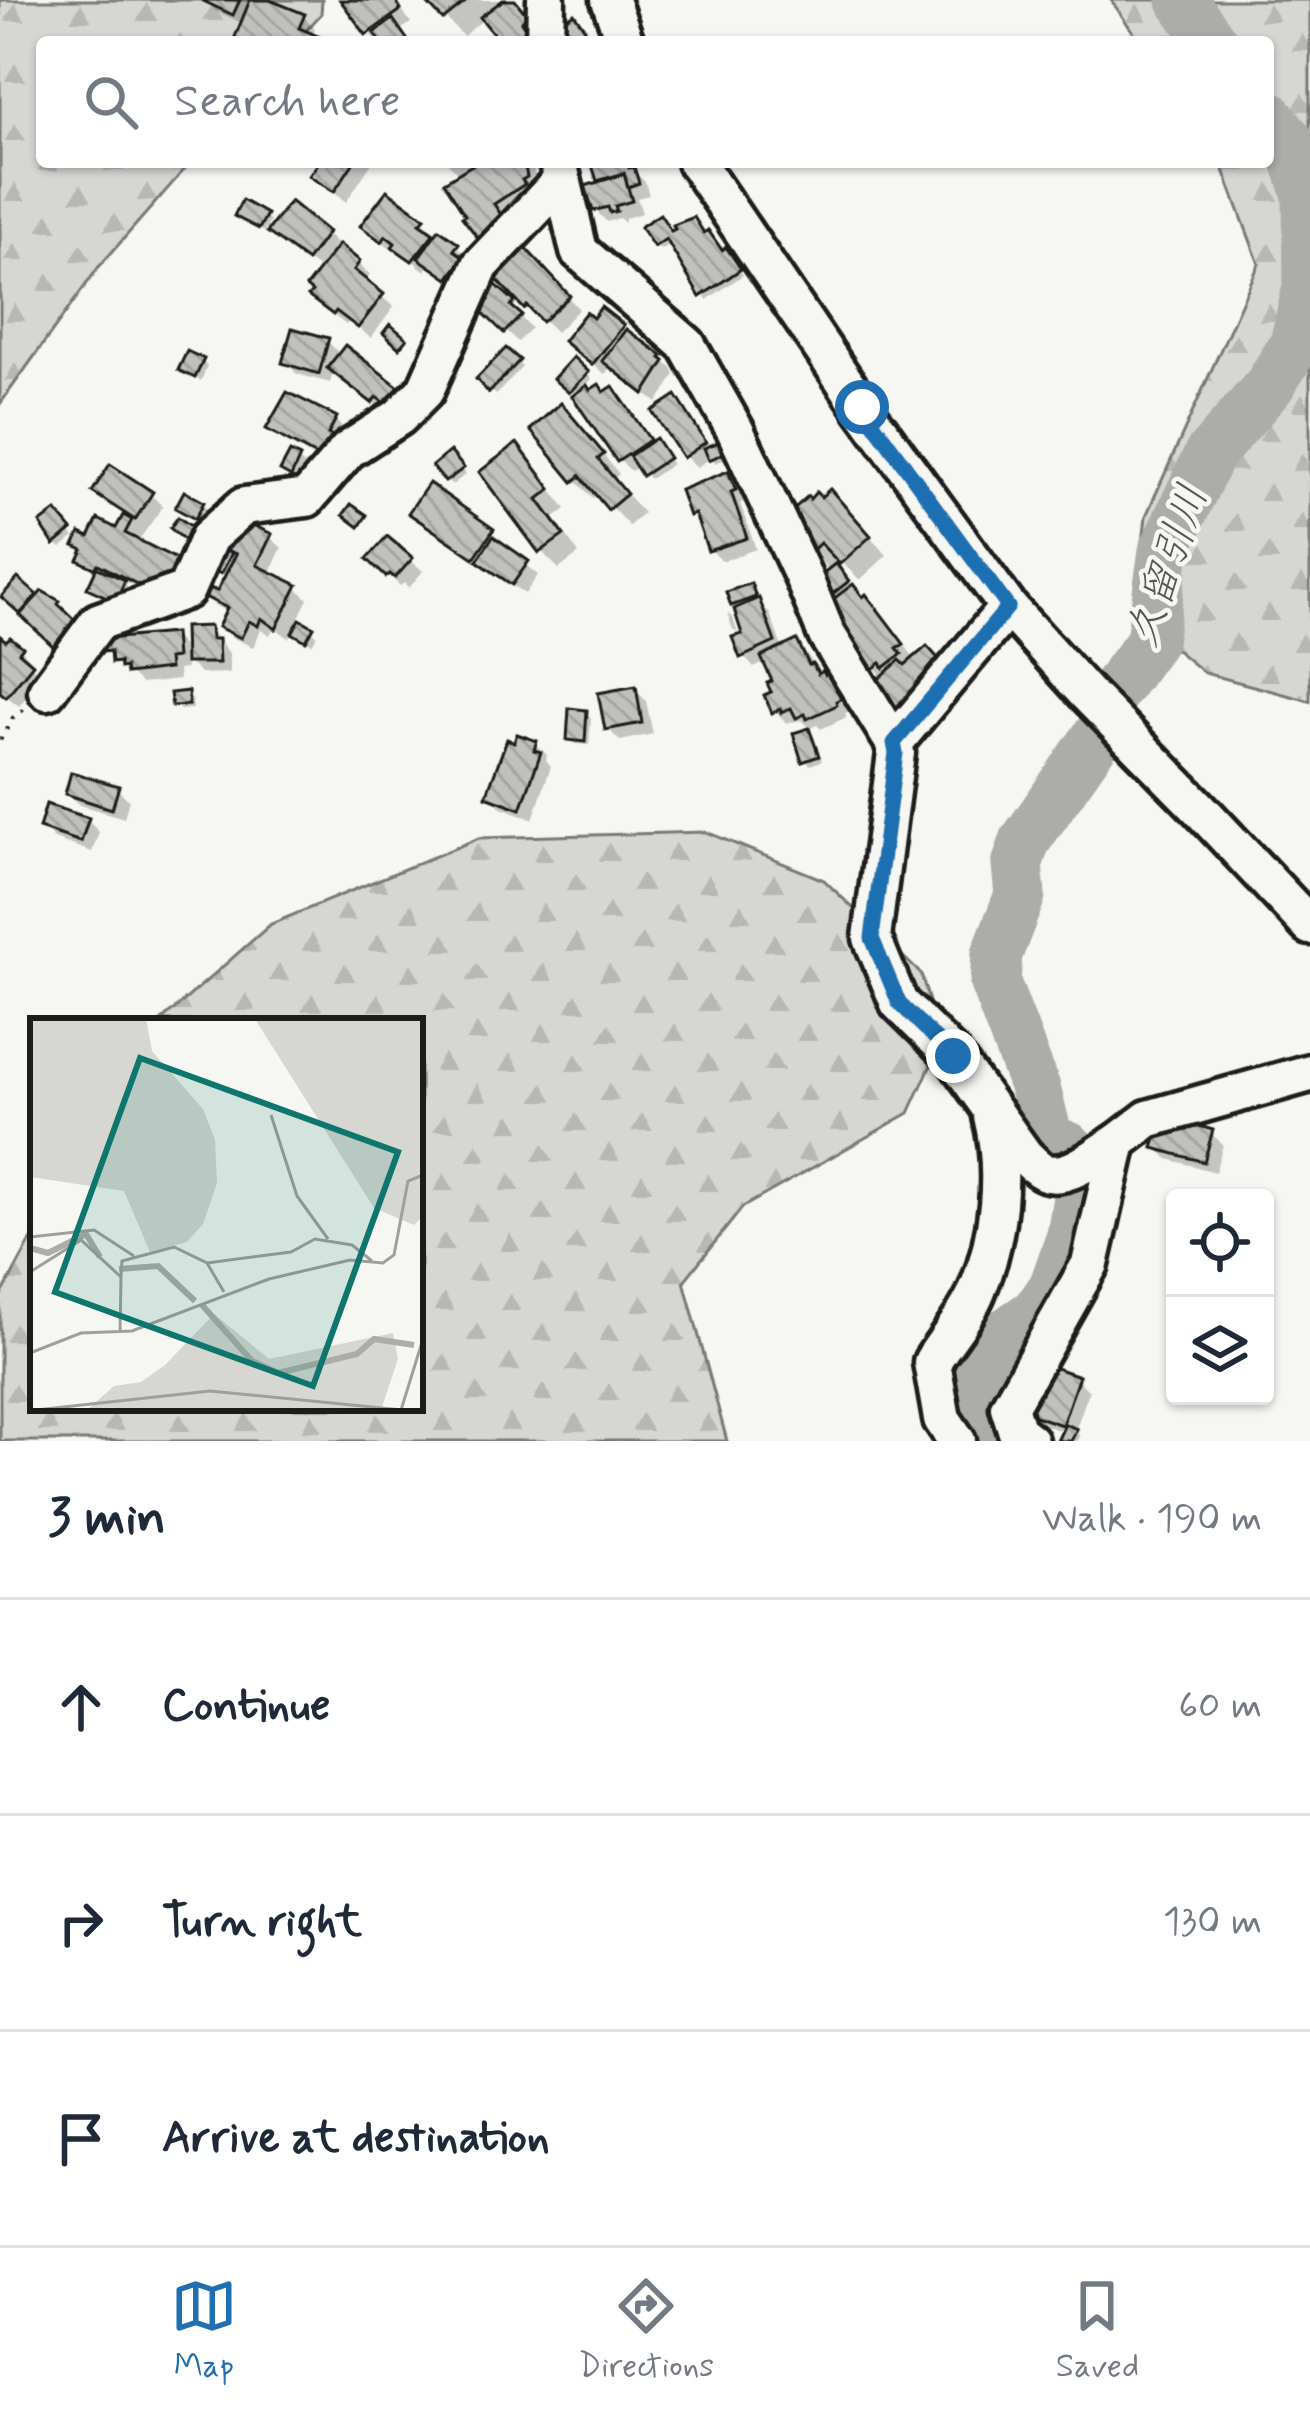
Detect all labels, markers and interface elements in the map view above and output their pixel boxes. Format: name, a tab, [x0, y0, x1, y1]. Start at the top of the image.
search box	[36, 36, 1274, 168]
icon: search	[78, 69, 144, 135]
text: Search here	[174, 73, 401, 132]
route start	[835, 380, 889, 434]
water label: 久留引川	[1116, 478, 1222, 654]
inset map	[30, 1018, 423, 1411]
route end	[926, 1029, 980, 1083]
map controls	[1166, 1189, 1274, 1405]
button: locate	[1166, 1189, 1274, 1297]
button: layers	[1166, 1297, 1274, 1405]
text: 3 min	[48, 1486, 166, 1552]
text: Walk · 190 m	[1042, 1494, 1262, 1545]
icon: ahead	[48, 1674, 114, 1740]
text: Continue	[162, 1677, 330, 1736]
text: 60 m	[1178, 1681, 1262, 1732]
icon: right	[48, 1890, 114, 1956]
text: Turn right	[162, 1893, 362, 1952]
text: 130 m	[1163, 1897, 1262, 1948]
icon: arrive	[48, 2106, 114, 2172]
text: Arrive at destination	[162, 2109, 550, 2168]
tab: Map	[171, 2273, 237, 2389]
tab: Directions	[578, 2273, 714, 2389]
tab: Saved	[1056, 2273, 1139, 2389]

